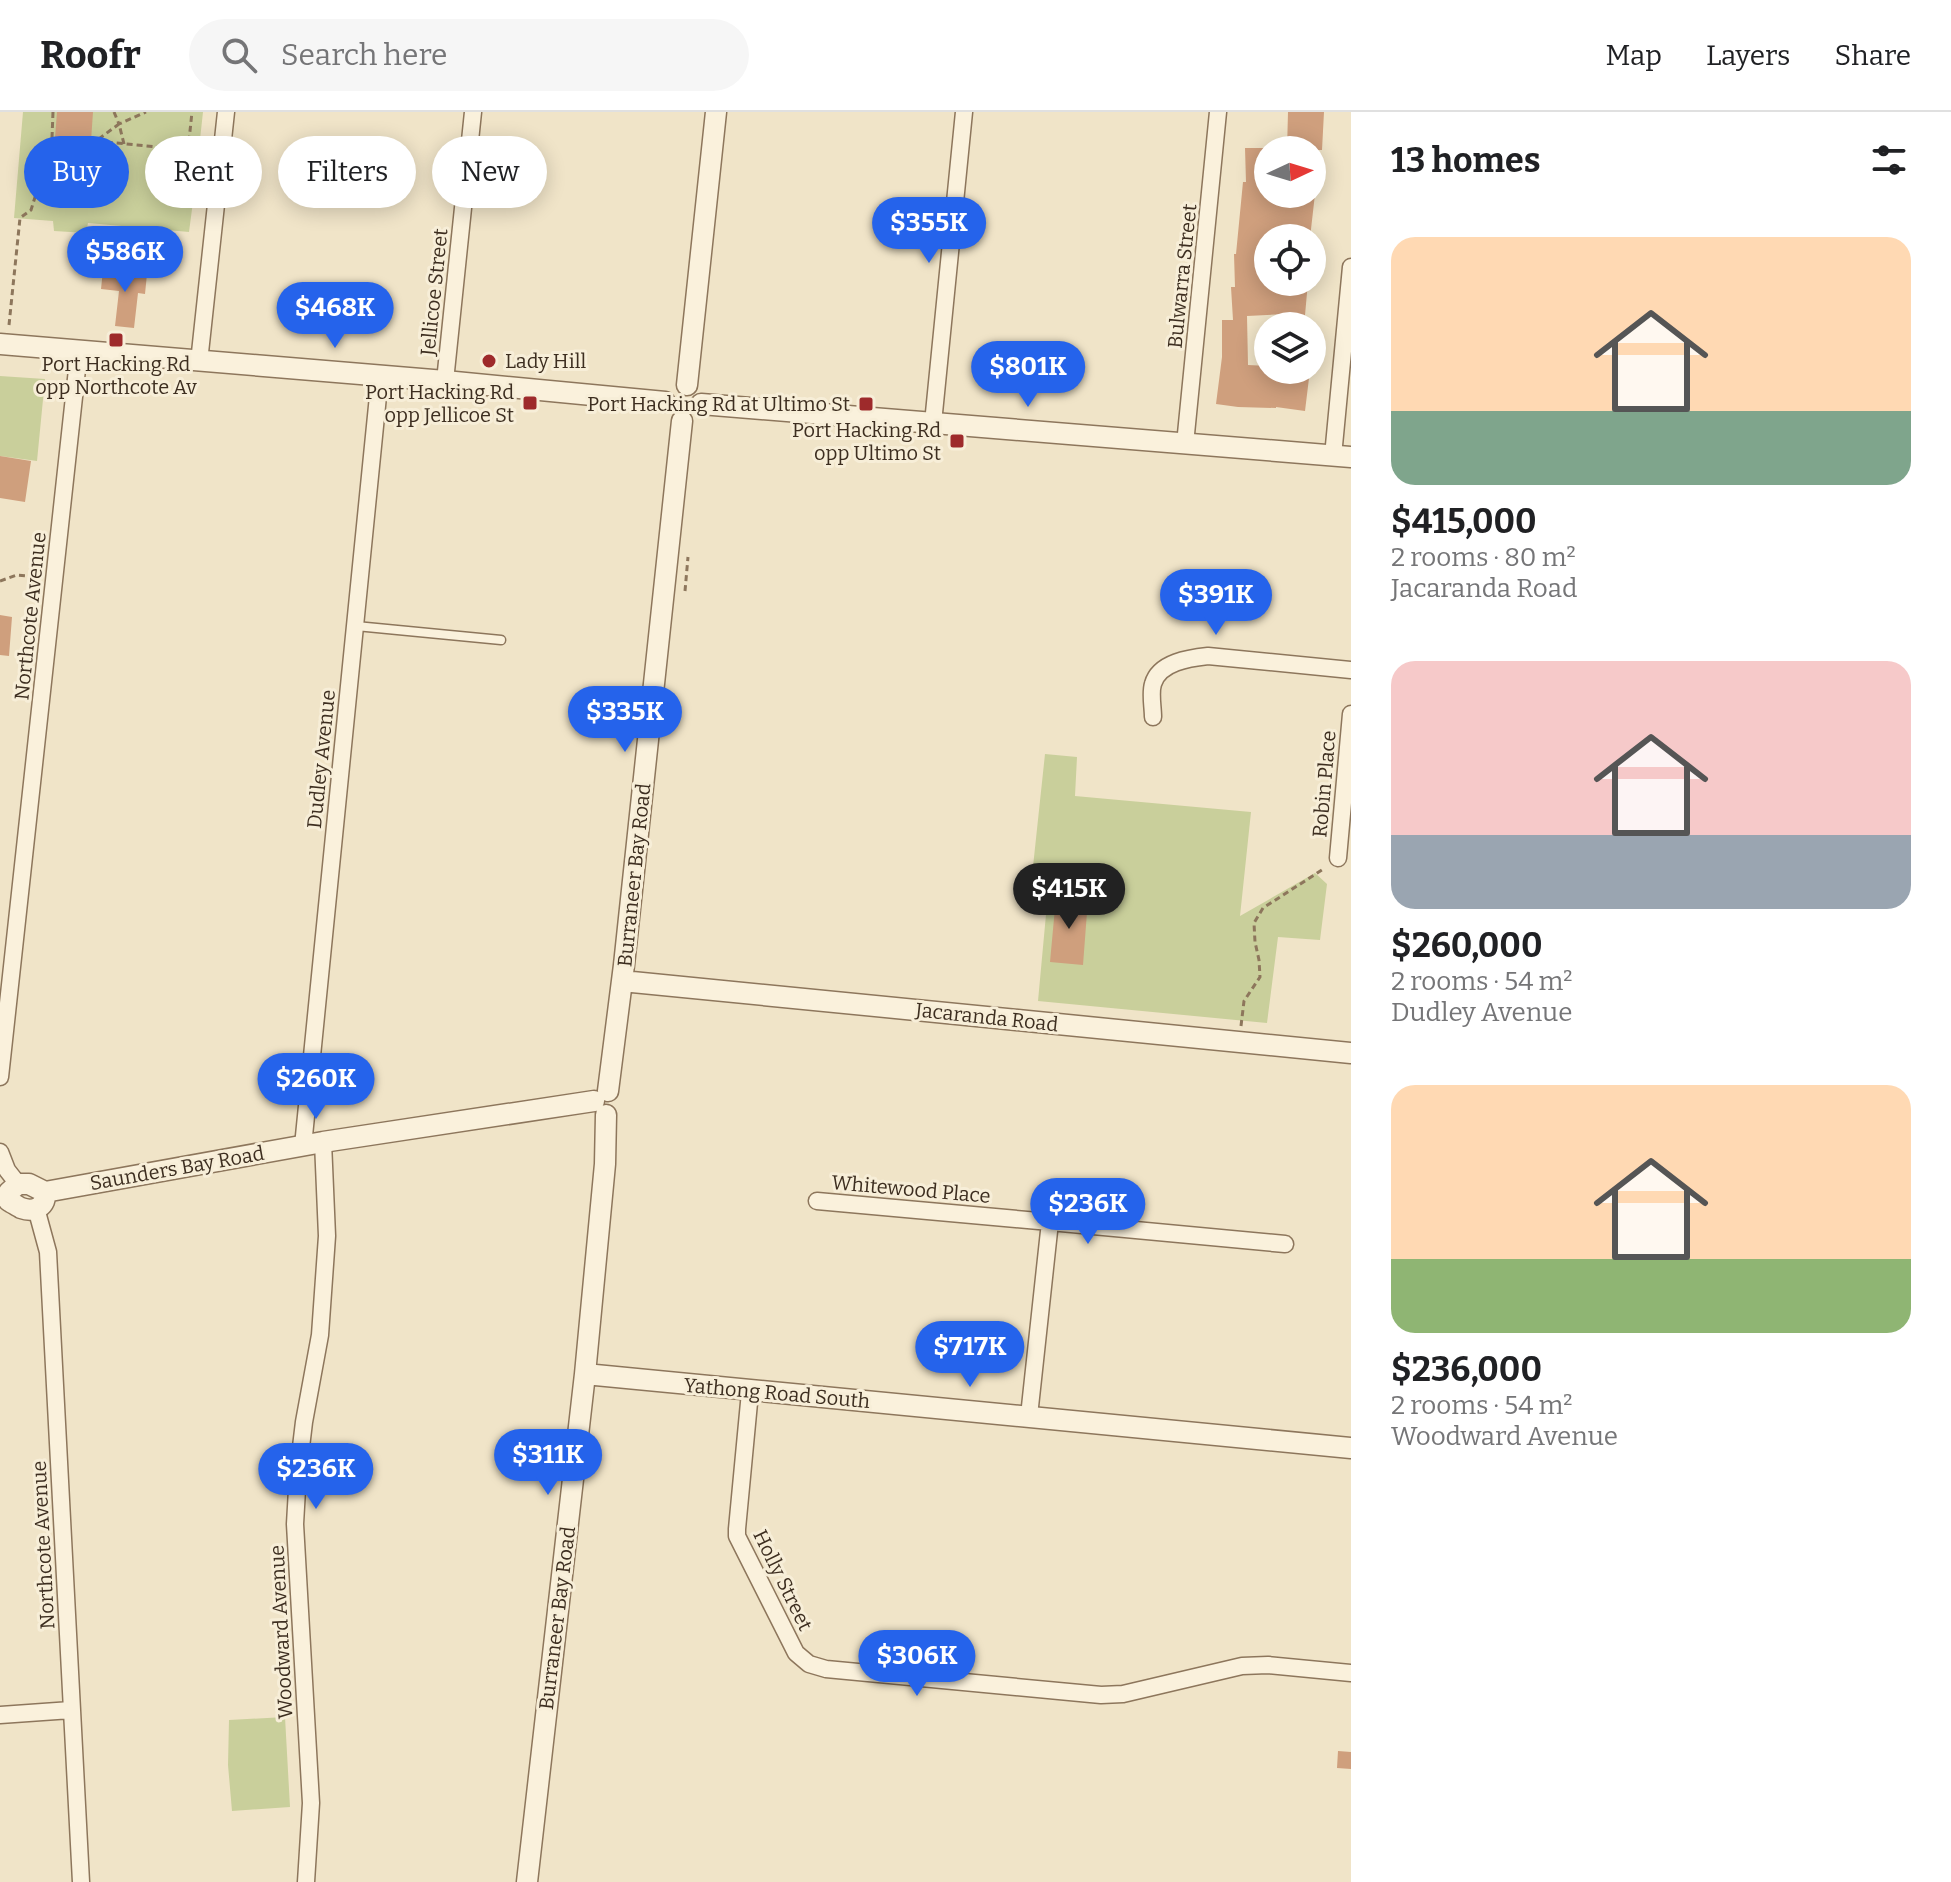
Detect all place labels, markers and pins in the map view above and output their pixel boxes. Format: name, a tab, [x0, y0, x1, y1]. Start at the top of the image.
pin: $355K	[873, 197, 985, 265]
pin: $586K	[69, 226, 181, 294]
pin: $468K	[279, 282, 391, 350]
marker: Port Hacking Rd opp Northcote Av	[107, 331, 125, 349]
pin: $801K	[972, 341, 1084, 409]
place label: Lady Hill	[505, 349, 587, 373]
place label: Port Hacking Rd opp Northcote Av	[35, 352, 197, 399]
marker: Lady Hill	[480, 352, 498, 370]
place label: Port Hacking Rd opp Jellicoe St	[365, 380, 514, 427]
place label: Port Hacking Rd at Ultimo St	[587, 392, 850, 416]
marker: Port Hacking Rd opp Jellicoe St	[521, 394, 539, 412]
marker: Port Hacking Rd at Ultimo St	[857, 395, 875, 413]
place label: Port Hacking Rd opp Ultimo St	[792, 418, 941, 465]
marker: Port Hacking Rd opp Ultimo St	[948, 432, 966, 450]
pin: $391K	[1160, 569, 1272, 637]
pin: $335K	[569, 686, 681, 754]
pin: $415K	[1013, 863, 1125, 931]
pin: $260K	[260, 1053, 372, 1121]
pin: $236K	[1032, 1178, 1144, 1246]
pin: $717K	[914, 1321, 1026, 1389]
pin: $311K	[492, 1429, 604, 1497]
pin: $236K	[260, 1443, 372, 1511]
pin: $306K	[861, 1630, 973, 1698]

